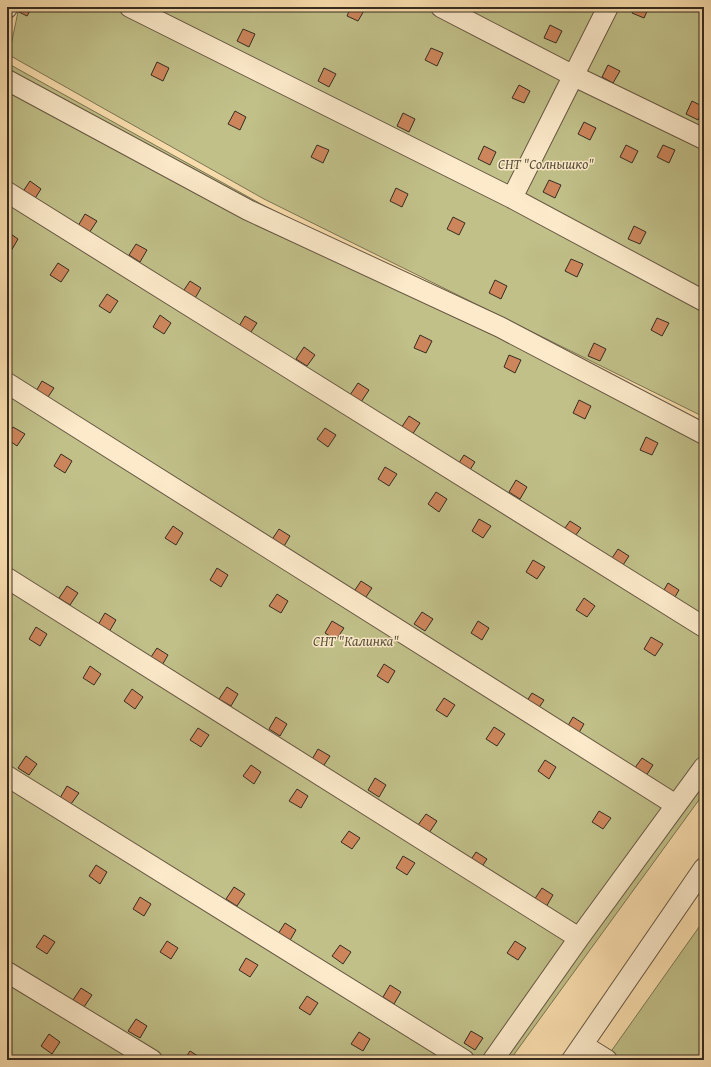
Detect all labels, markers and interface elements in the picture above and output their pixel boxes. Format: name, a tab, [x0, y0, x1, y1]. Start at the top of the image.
park label: СНТ "Солнышко"	[498, 154, 594, 174]
park label: СНТ "Калинка"	[313, 631, 399, 651]

